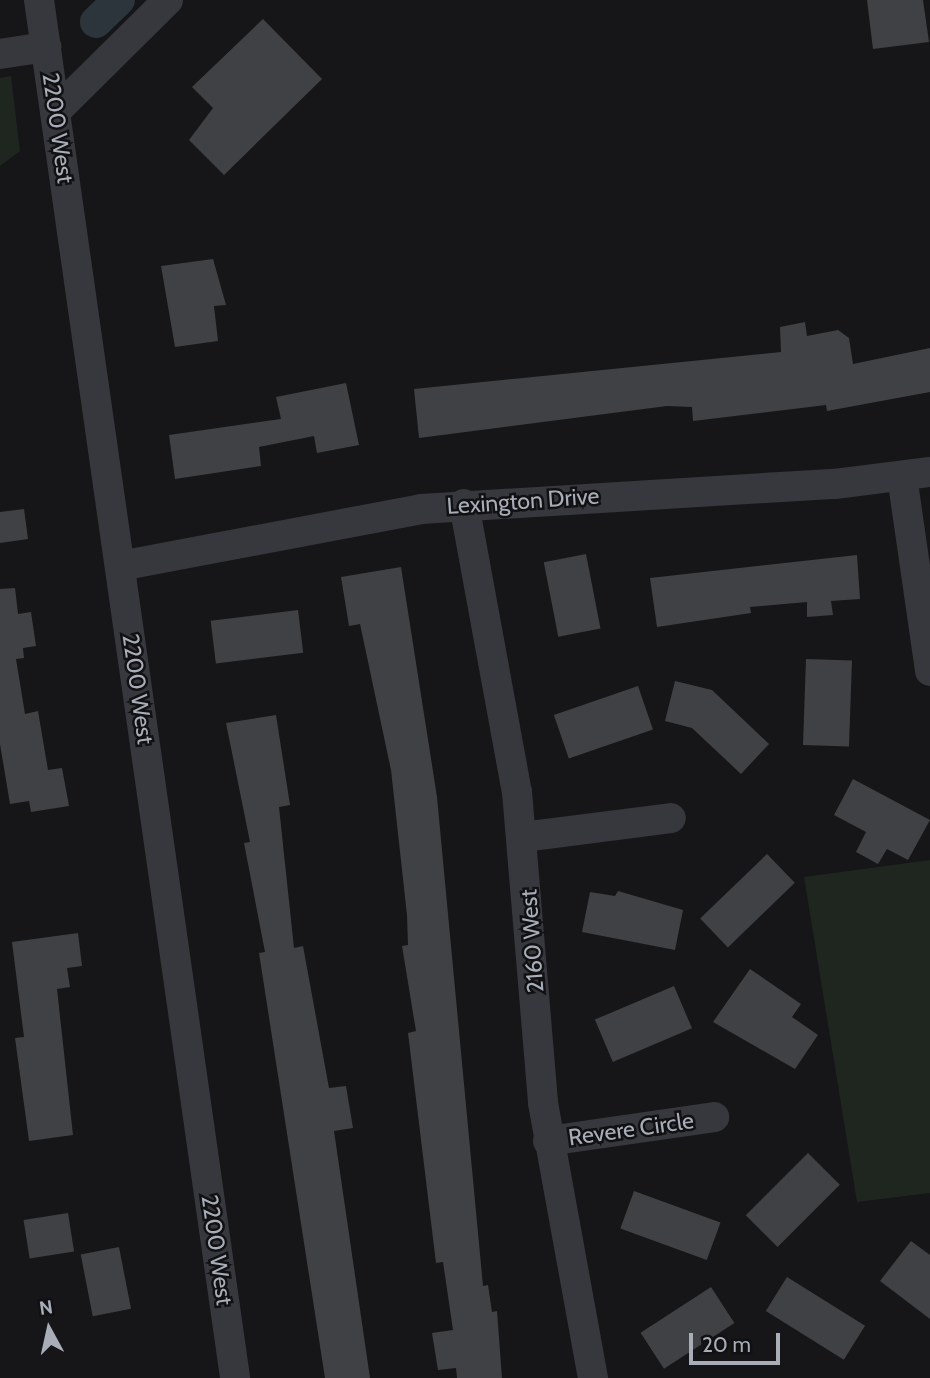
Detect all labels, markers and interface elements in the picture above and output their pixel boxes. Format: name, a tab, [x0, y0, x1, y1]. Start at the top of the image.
street label: 2200 West	[37, 71, 79, 185]
street label: Lexington Drive	[446, 482, 600, 520]
street label: 2200 West	[117, 632, 159, 746]
street label: 2160 West	[515, 888, 549, 994]
street label: Revere Circle	[567, 1107, 695, 1151]
street label: 2200 West	[196, 1193, 238, 1307]
north arrow	[14, 1294, 84, 1364]
text: N	[38, 1295, 54, 1320]
scale bar	[692, 1318, 783, 1362]
text: 20 m	[702, 1332, 751, 1357]

